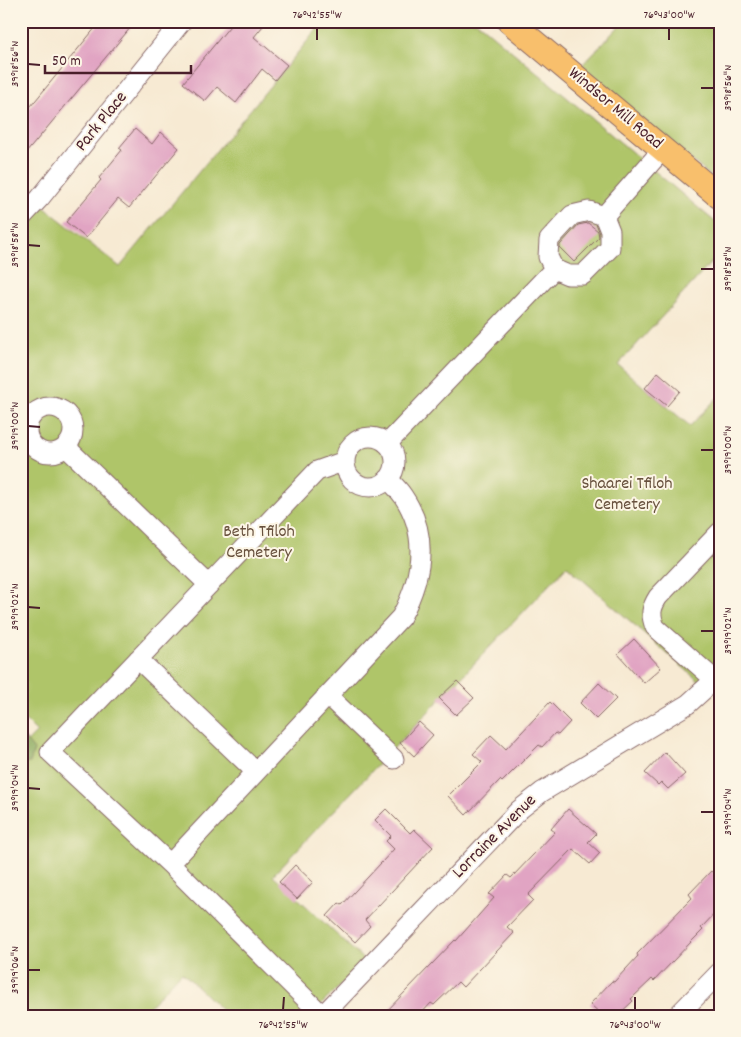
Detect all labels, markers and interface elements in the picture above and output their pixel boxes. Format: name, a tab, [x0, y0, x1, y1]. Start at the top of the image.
text: 76°42'55"W	[292, 7, 342, 24]
text: 76°43'00"W	[643, 7, 695, 24]
text: 39°18'56"N	[7, 41, 24, 87]
scale bar	[45, 42, 191, 74]
text: 50 m	[52, 51, 81, 73]
street label: Windsor Mill Road	[562, 62, 668, 156]
text: 39°18'56"N	[720, 65, 737, 111]
street label: Park Place	[70, 87, 134, 157]
text: 39°18'58"N	[7, 222, 24, 268]
text: 39°18'58"N	[720, 246, 737, 292]
text: 39°19'00"N	[7, 402, 24, 450]
text: 39°19'00"N	[720, 426, 737, 474]
park label: Shaarei Tfiloh Cemetery	[581, 472, 673, 518]
park label: Beth Tfiloh Cemetery	[223, 520, 295, 566]
text: 39°19'02"N	[7, 583, 24, 631]
text: 39°19'02"N	[720, 607, 737, 655]
text: 39°19'04"N	[7, 764, 24, 811]
text: 39°19'04"N	[720, 788, 737, 835]
street label: Lorraine Avenue	[447, 789, 543, 885]
text: 39°19'06"N	[7, 946, 24, 994]
text: 76°42'55"W	[258, 1017, 308, 1034]
text: 76°43'00"W	[609, 1017, 661, 1034]

